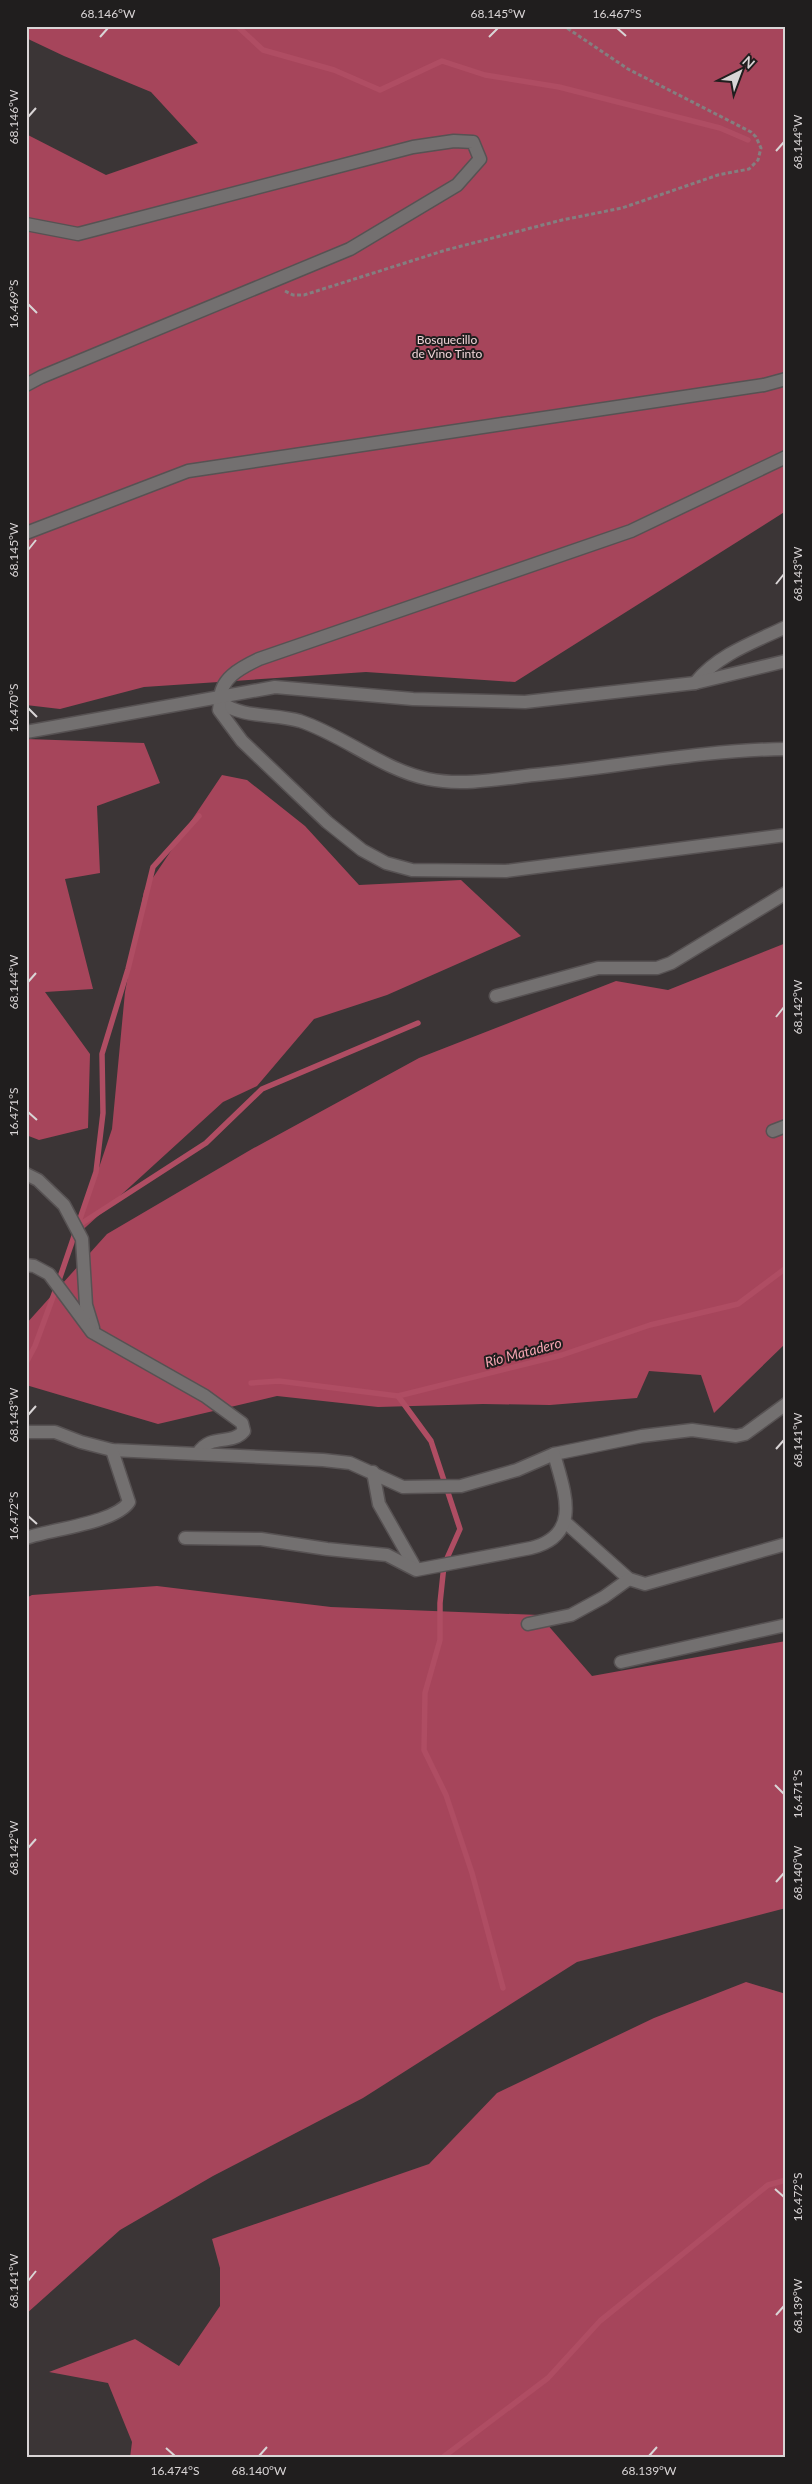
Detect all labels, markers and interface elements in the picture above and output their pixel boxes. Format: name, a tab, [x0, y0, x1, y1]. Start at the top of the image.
text: 68.146°W	[80, 6, 136, 21]
text: 68.145°W	[470, 6, 526, 21]
text: 16.467°S	[592, 6, 642, 21]
north arrow	[714, 48, 764, 98]
text: N	[739, 52, 759, 72]
text: 68.146°W	[6, 89, 21, 145]
text: 68.144°W	[790, 114, 805, 170]
text: 16.469°S	[6, 279, 21, 329]
park label: Bosquecillo de Vino Tinto	[412, 332, 482, 361]
text: 68.145°W	[6, 522, 21, 578]
text: 68.143°W	[790, 546, 805, 602]
text: 16.470°S	[6, 683, 21, 733]
text: 68.144°W	[6, 954, 21, 1010]
text: 68.142°W	[790, 979, 805, 1035]
text: 16.471°S	[6, 1087, 21, 1137]
water label: Río Matadero	[483, 1334, 563, 1370]
text: 68.143°W	[6, 1387, 21, 1443]
text: 68.141°W	[790, 1412, 805, 1468]
text: 16.472°S	[6, 1491, 21, 1541]
text: 16.471°S	[790, 1769, 805, 1819]
text: 68.142°W	[6, 1820, 21, 1876]
text: 68.140°W	[790, 1845, 805, 1901]
text: 16.472°S	[790, 2172, 805, 2222]
text: 68.141°W	[6, 2253, 21, 2309]
text: 68.139°W	[790, 2278, 805, 2334]
text: 16.474°S	[150, 2463, 200, 2478]
text: 68.140°W	[231, 2463, 287, 2478]
text: 68.139°W	[621, 2463, 677, 2478]

